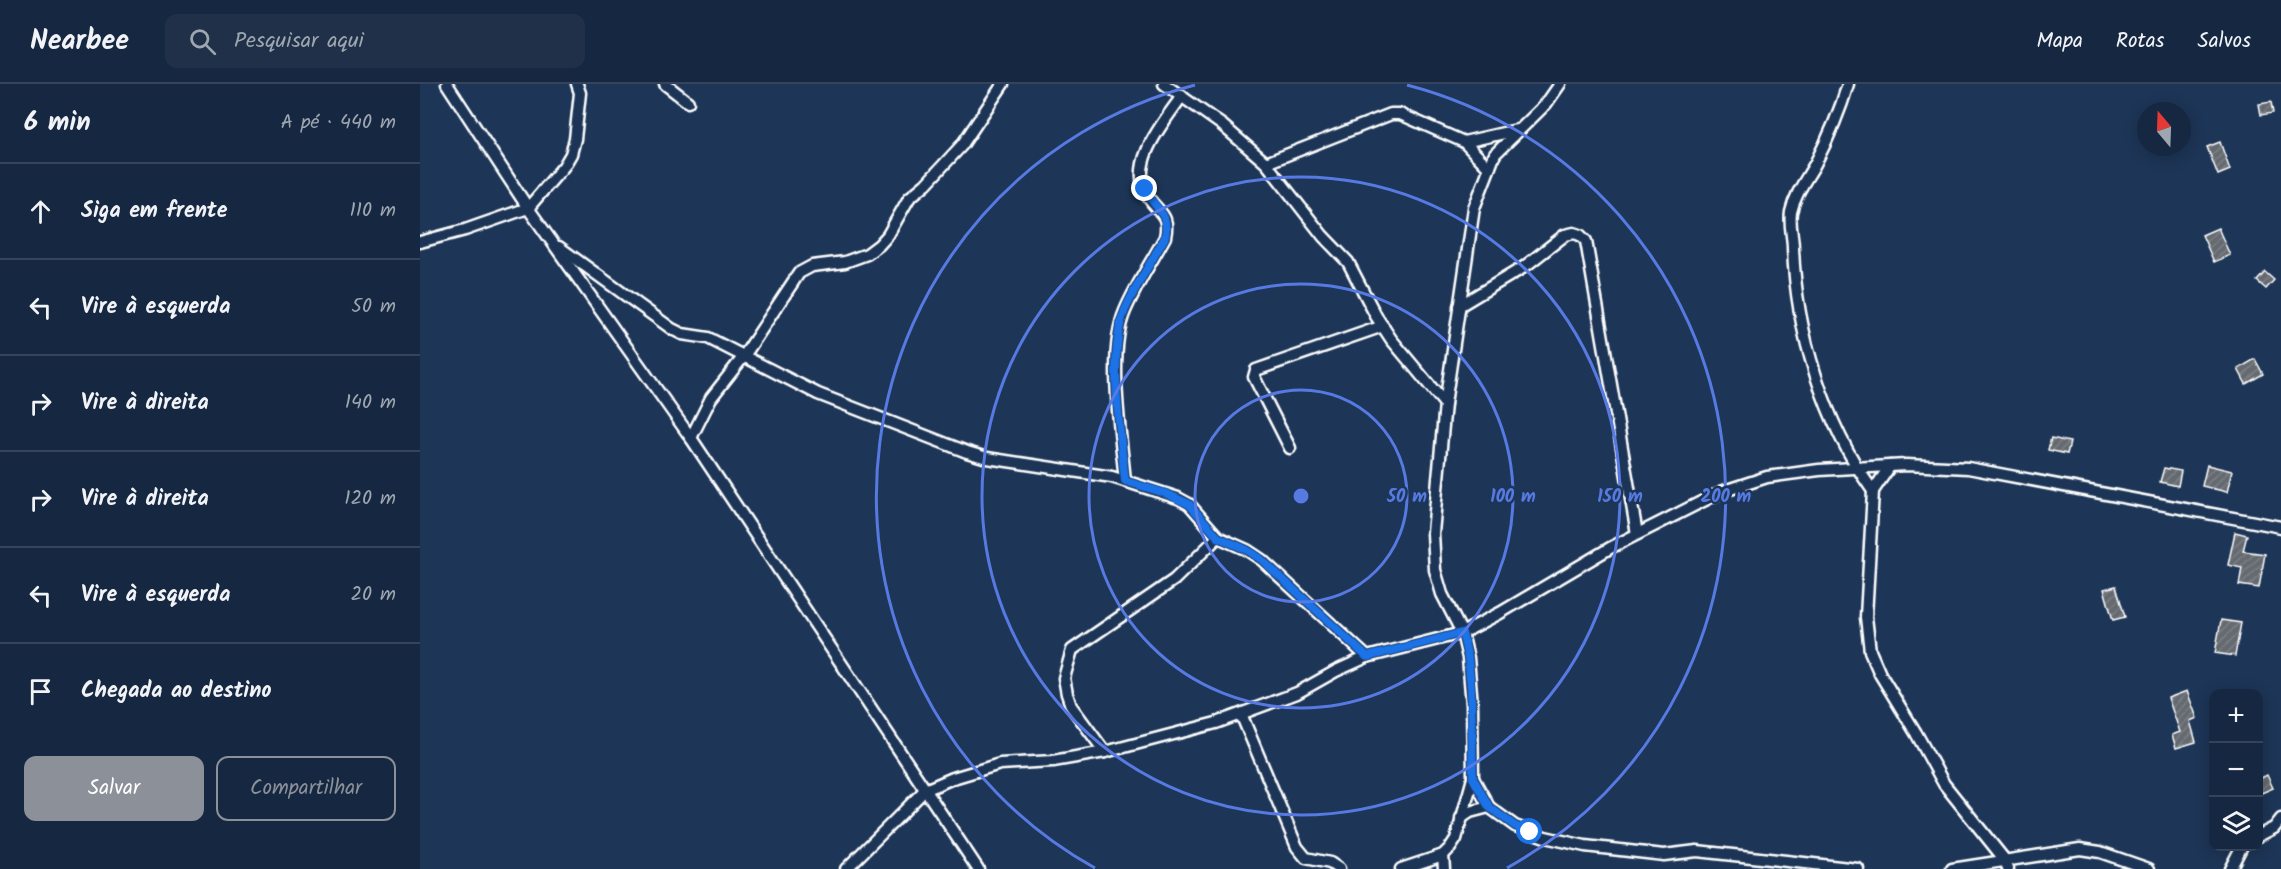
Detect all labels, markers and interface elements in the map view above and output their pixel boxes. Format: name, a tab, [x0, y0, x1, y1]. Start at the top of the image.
search box	[165, 14, 585, 68]
text: Nearbee	[30, 19, 129, 64]
text: Pesquisar aqui	[234, 24, 364, 59]
icon: search	[186, 25, 219, 58]
text: Mapa	[2037, 25, 2083, 58]
text: Rotas	[2116, 25, 2165, 58]
text: Salvos	[2198, 25, 2251, 58]
text: 6 min	[24, 102, 91, 144]
north arrow	[2137, 102, 2191, 156]
text: A pé · 440 m	[281, 107, 396, 139]
route end	[1131, 175, 1157, 201]
text: Siga em frente	[81, 194, 227, 229]
icon: ahead	[24, 195, 57, 228]
text: 110 m	[350, 195, 396, 227]
text: Vire à esquerda	[81, 290, 230, 325]
icon: left	[24, 291, 57, 324]
text: 50 m	[351, 291, 396, 323]
text: Vire à direita	[81, 386, 209, 421]
icon: right	[24, 387, 57, 420]
text: 140 m	[345, 387, 396, 419]
text: Vire à direita	[81, 482, 209, 517]
icon: right	[24, 483, 57, 516]
text: 120 m	[344, 483, 396, 515]
text: 50 m	[1386, 483, 1427, 512]
text: 100 m	[1490, 483, 1536, 512]
text: 150 m	[1597, 483, 1643, 512]
text: 200 m	[1701, 483, 1752, 512]
centre of rings	[1291, 486, 1311, 506]
text: Vire à esquerda	[81, 578, 230, 613]
icon: left	[24, 579, 57, 612]
text: 20 m	[350, 579, 396, 611]
text: Chegada ao destino	[81, 674, 272, 709]
icon: arrive	[24, 675, 57, 708]
map controls	[2209, 689, 2263, 851]
button: +	[2209, 689, 2263, 743]
button: −	[2209, 743, 2263, 797]
button: Salvar	[24, 756, 204, 821]
button: Compartilhar	[216, 756, 396, 821]
button: layers	[2209, 797, 2263, 851]
route start	[1516, 818, 1542, 844]

